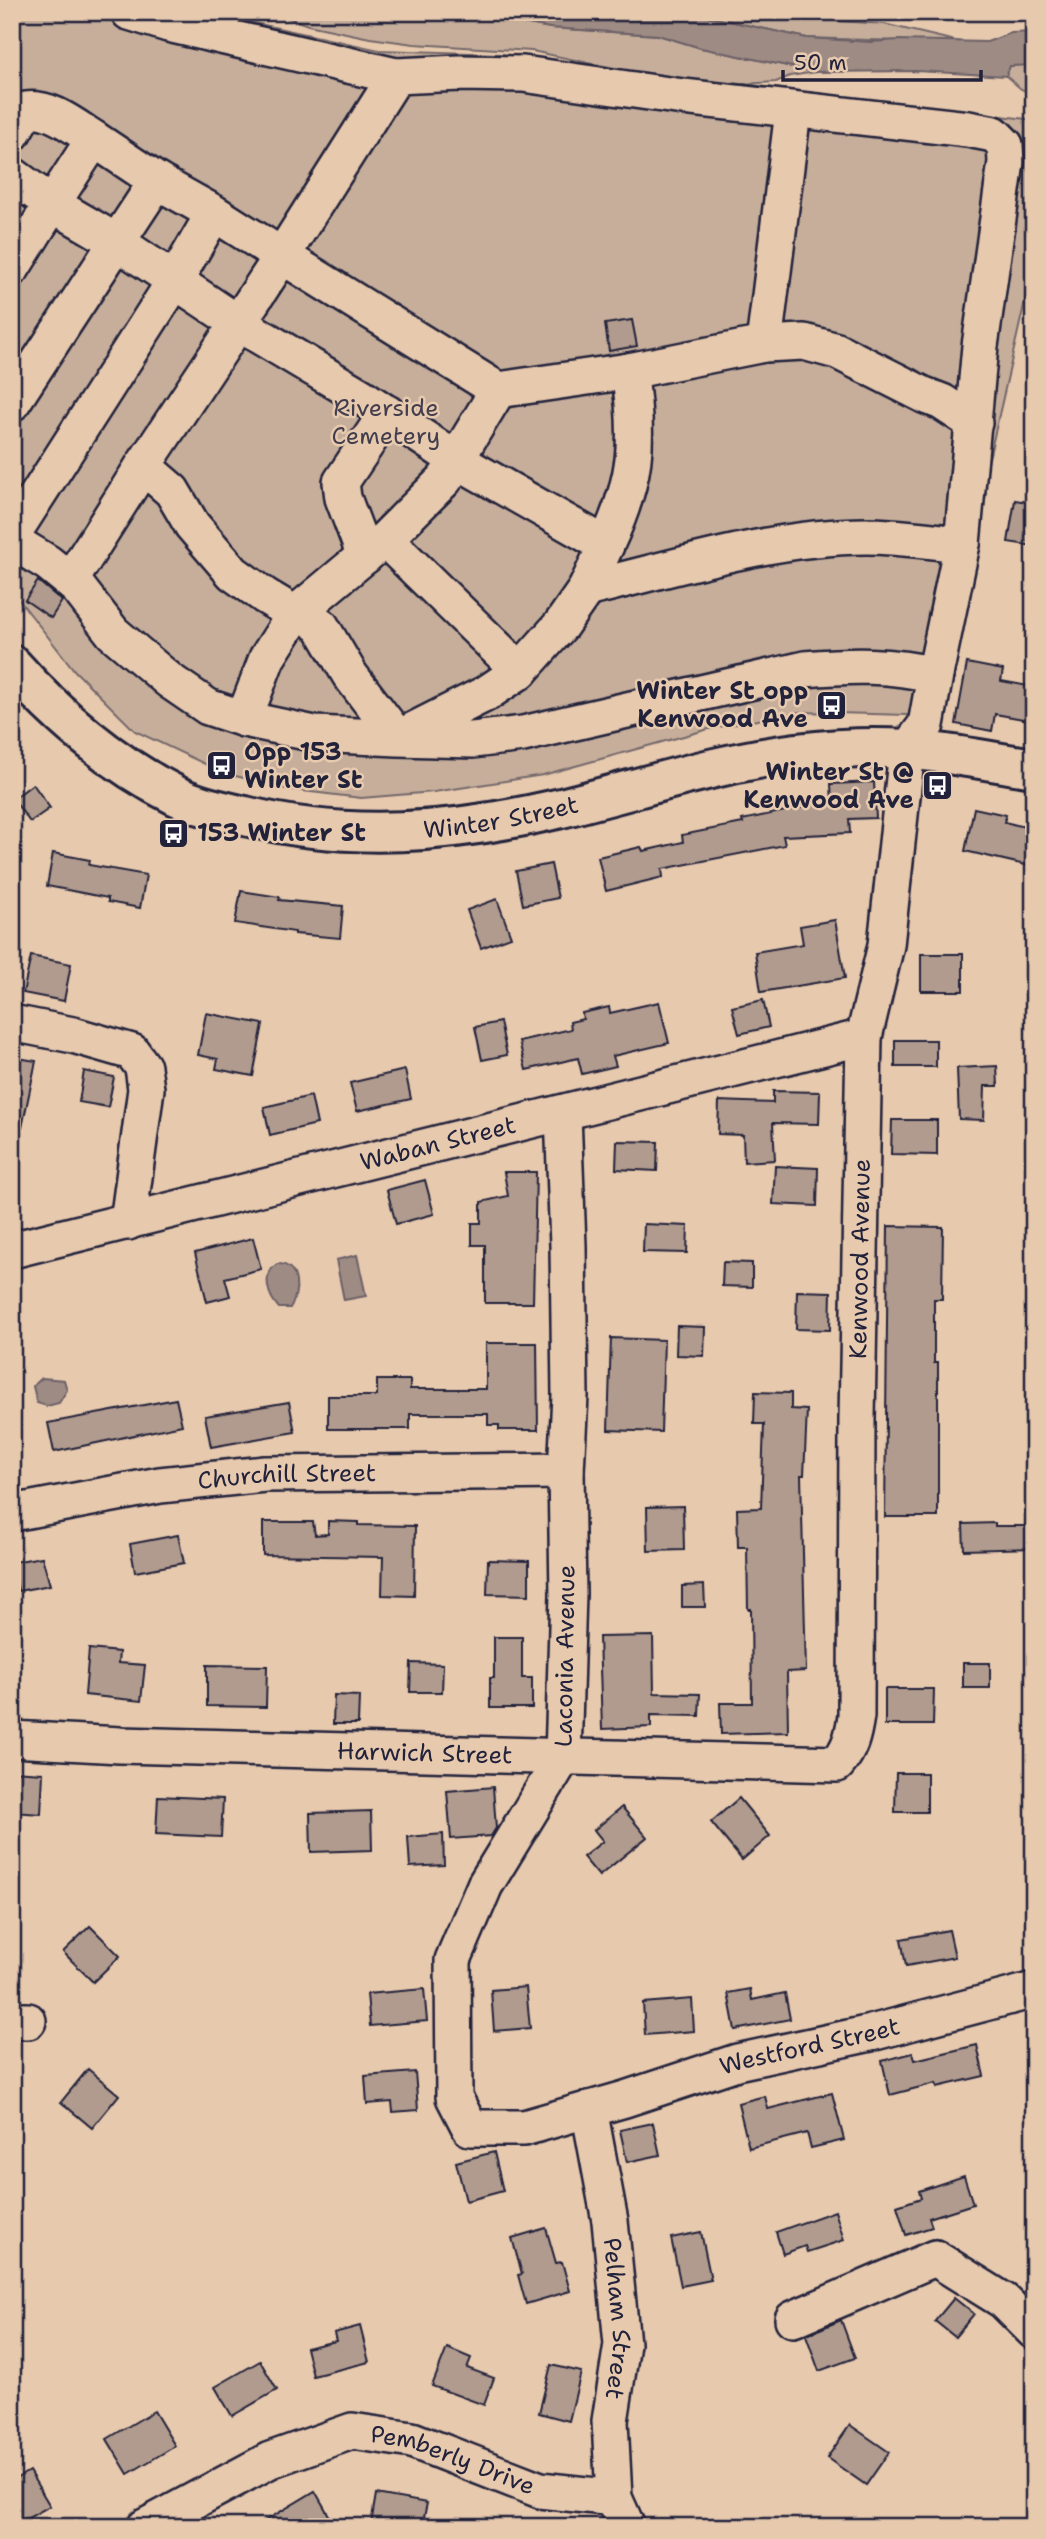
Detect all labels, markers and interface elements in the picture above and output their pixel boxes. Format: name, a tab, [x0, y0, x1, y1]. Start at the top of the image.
scale bar	[783, 38, 981, 82]
text: 50 m	[794, 49, 847, 77]
park label: Riverside Cemetery	[332, 392, 440, 452]
place label: Winter St opp Kenwood Ave	[636, 675, 808, 735]
bus stop icon: Winter St opp Kenwood Ave	[814, 688, 848, 722]
place label: Opp 153 Winter St	[244, 736, 363, 796]
bus stop icon: Opp 153 Winter St	[204, 749, 238, 783]
place label: Winter St @ Kenwood Ave	[743, 756, 914, 816]
bus stop icon: Winter St @ Kenwood Ave	[920, 769, 954, 803]
street label: Winter Street	[422, 788, 582, 846]
bus stop icon: 153 Winter St	[157, 816, 191, 850]
place label: 153 Winter St	[197, 817, 366, 849]
street label: Waban Street	[357, 1109, 519, 1178]
street label: Kenwood Avenue	[842, 1159, 878, 1359]
street label: Churchill Street	[196, 1457, 376, 1497]
street label: Laconia Avenue	[547, 1565, 583, 1747]
street label: Harwich Street	[337, 1735, 513, 1771]
street label: Westford Street	[715, 2010, 903, 2083]
street label: Pelham Street	[596, 2236, 638, 2402]
street label: Pemberly Drive	[368, 2418, 540, 2502]

